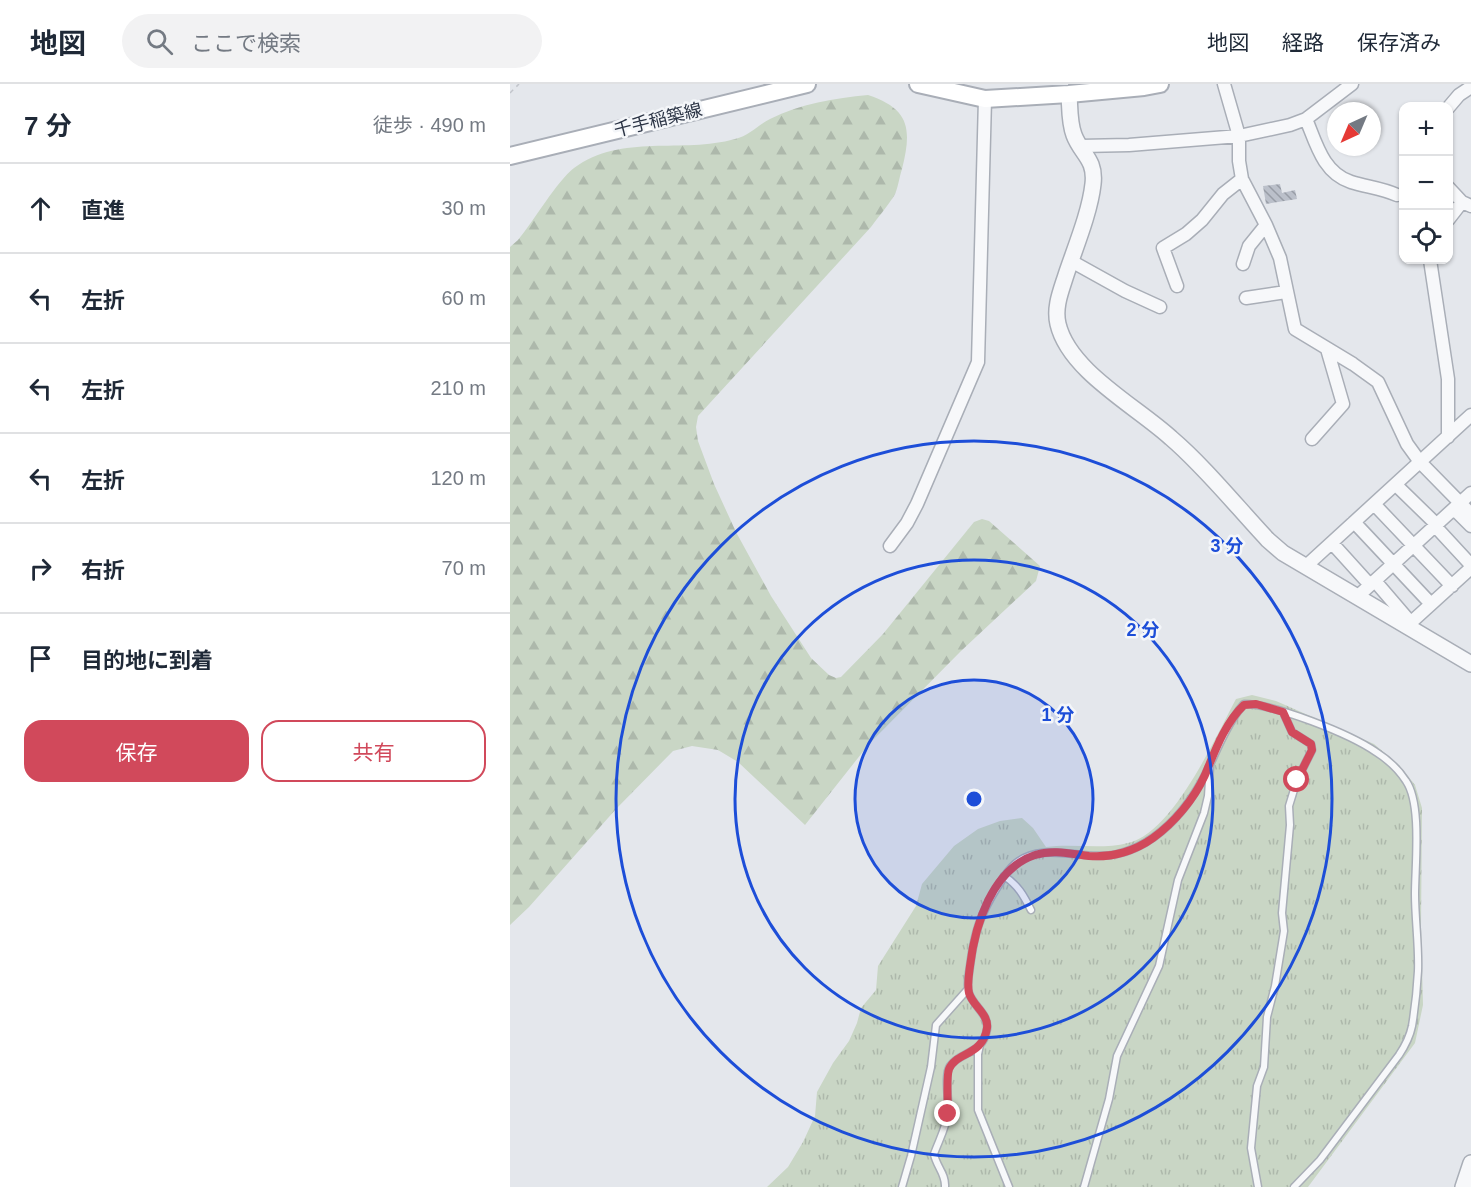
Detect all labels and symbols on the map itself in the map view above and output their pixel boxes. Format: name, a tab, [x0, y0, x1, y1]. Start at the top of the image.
street label: 千手稲築線	[612, 99, 704, 141]
north arrow	[1327, 102, 1381, 156]
text: 3 分	[1210, 536, 1244, 556]
text: 2 分	[1126, 620, 1160, 640]
text: 1 分	[1041, 705, 1075, 725]
route start	[1283, 766, 1309, 792]
centre of rings	[964, 789, 984, 809]
route end	[934, 1100, 960, 1126]

